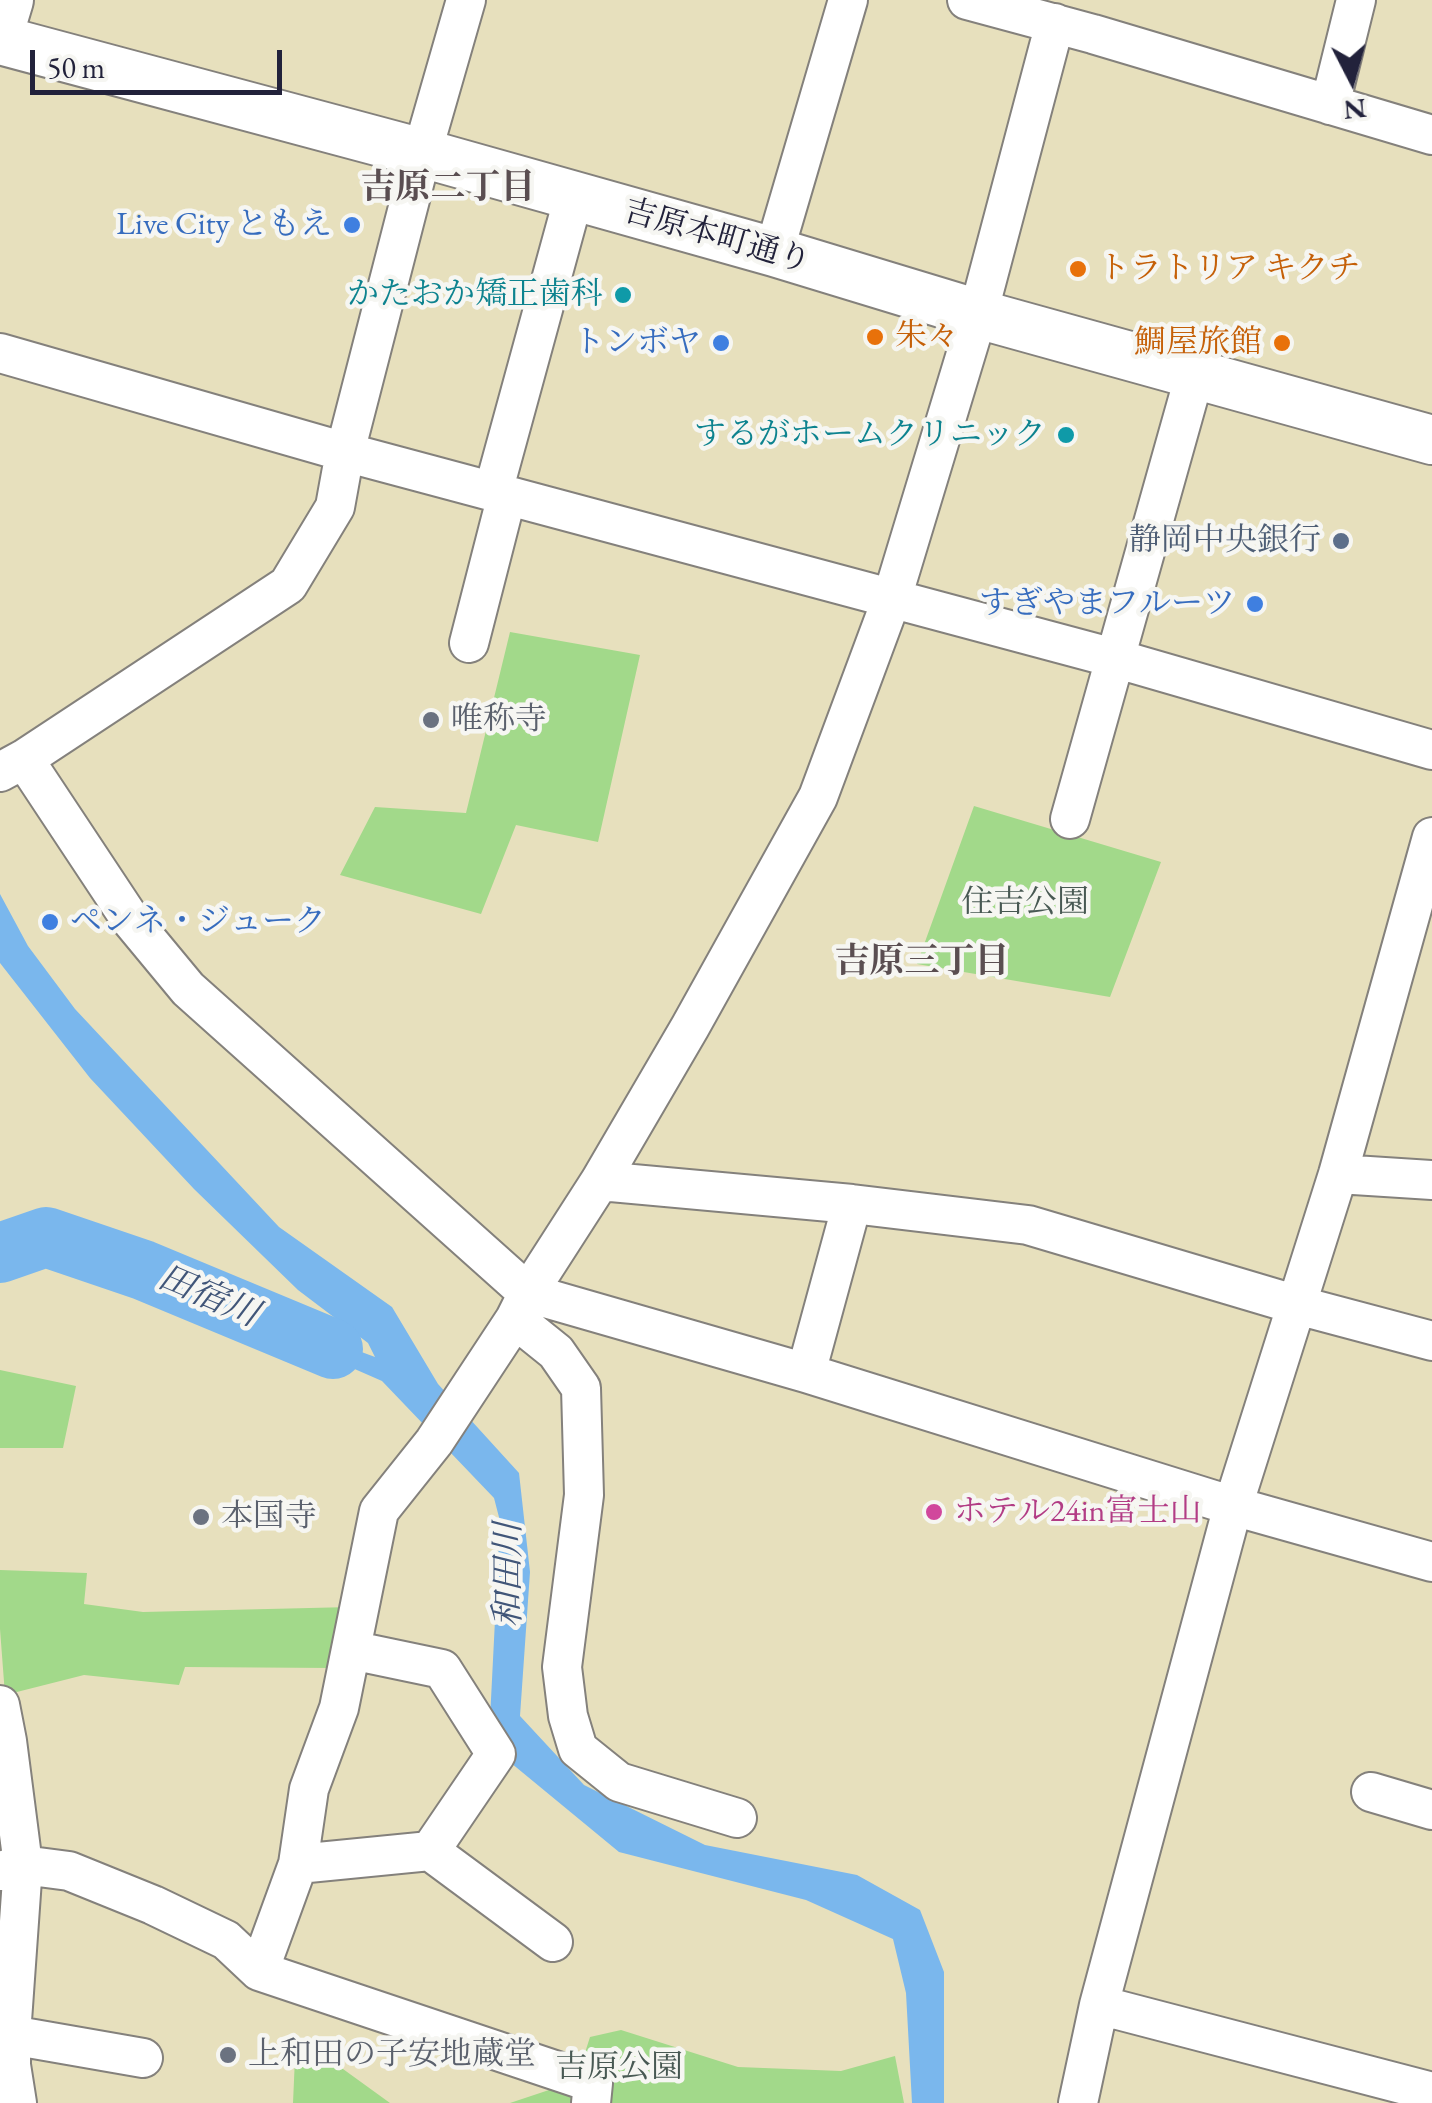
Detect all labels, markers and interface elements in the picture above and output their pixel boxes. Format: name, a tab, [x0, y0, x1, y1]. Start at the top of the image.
scale bar	[35, 30, 288, 92]
north arrow	[1302, 30, 1402, 130]
text: 50 m	[47, 48, 105, 87]
text: N	[1342, 91, 1368, 129]
district label: 吉原二丁目	[361, 167, 535, 209]
street label: 吉原本町通り	[619, 192, 815, 282]
place label: Live City ともえ	[116, 206, 332, 244]
marker: Live City ともえ	[341, 214, 363, 236]
place label: トラトリア キクチ	[1098, 250, 1360, 288]
marker: トラトリア キクチ	[1067, 258, 1089, 280]
place label: かたおか矯正歯科	[347, 276, 603, 314]
marker: かたおか矯正歯科	[612, 284, 634, 306]
place label: 朱々	[895, 318, 959, 356]
place label: トンボヤ	[573, 324, 701, 362]
place label: 鯛屋旅館	[1134, 324, 1262, 362]
marker: 朱々	[864, 326, 886, 348]
marker: トンボヤ	[710, 332, 732, 354]
marker: 鯛屋旅館	[1271, 332, 1293, 354]
place label: するがホームクリニック	[694, 416, 1046, 454]
marker: するがホームクリニック	[1055, 424, 1077, 446]
place label: 静岡中央銀行	[1129, 522, 1321, 560]
marker: 静岡中央銀行	[1330, 530, 1352, 552]
place label: すぎやまフルーツ	[979, 585, 1235, 623]
marker: すぎやまフルーツ	[1244, 593, 1266, 615]
place label: 唯称寺	[451, 701, 547, 739]
marker: 唯称寺	[420, 709, 442, 731]
park label: 住吉公園	[961, 884, 1089, 922]
place label: ペンネ・ジューク	[70, 903, 326, 941]
marker: ペンネ・ジューク	[39, 911, 61, 933]
district label: 吉原三丁目	[835, 941, 1009, 983]
water label: 田宿川	[151, 1257, 265, 1337]
place label: ホテル24in富士山	[954, 1493, 1201, 1531]
place label: 本国寺	[221, 1498, 317, 1536]
marker: ホテル24in富士山	[923, 1501, 945, 1523]
marker: 本国寺	[190, 1506, 212, 1528]
water label: 和田川	[488, 1523, 530, 1627]
place label: 上和田の子安地蔵堂	[248, 2036, 536, 2074]
marker: 上和田の子安地蔵堂	[217, 2044, 239, 2066]
park label: 吉原公園	[555, 2049, 683, 2087]

